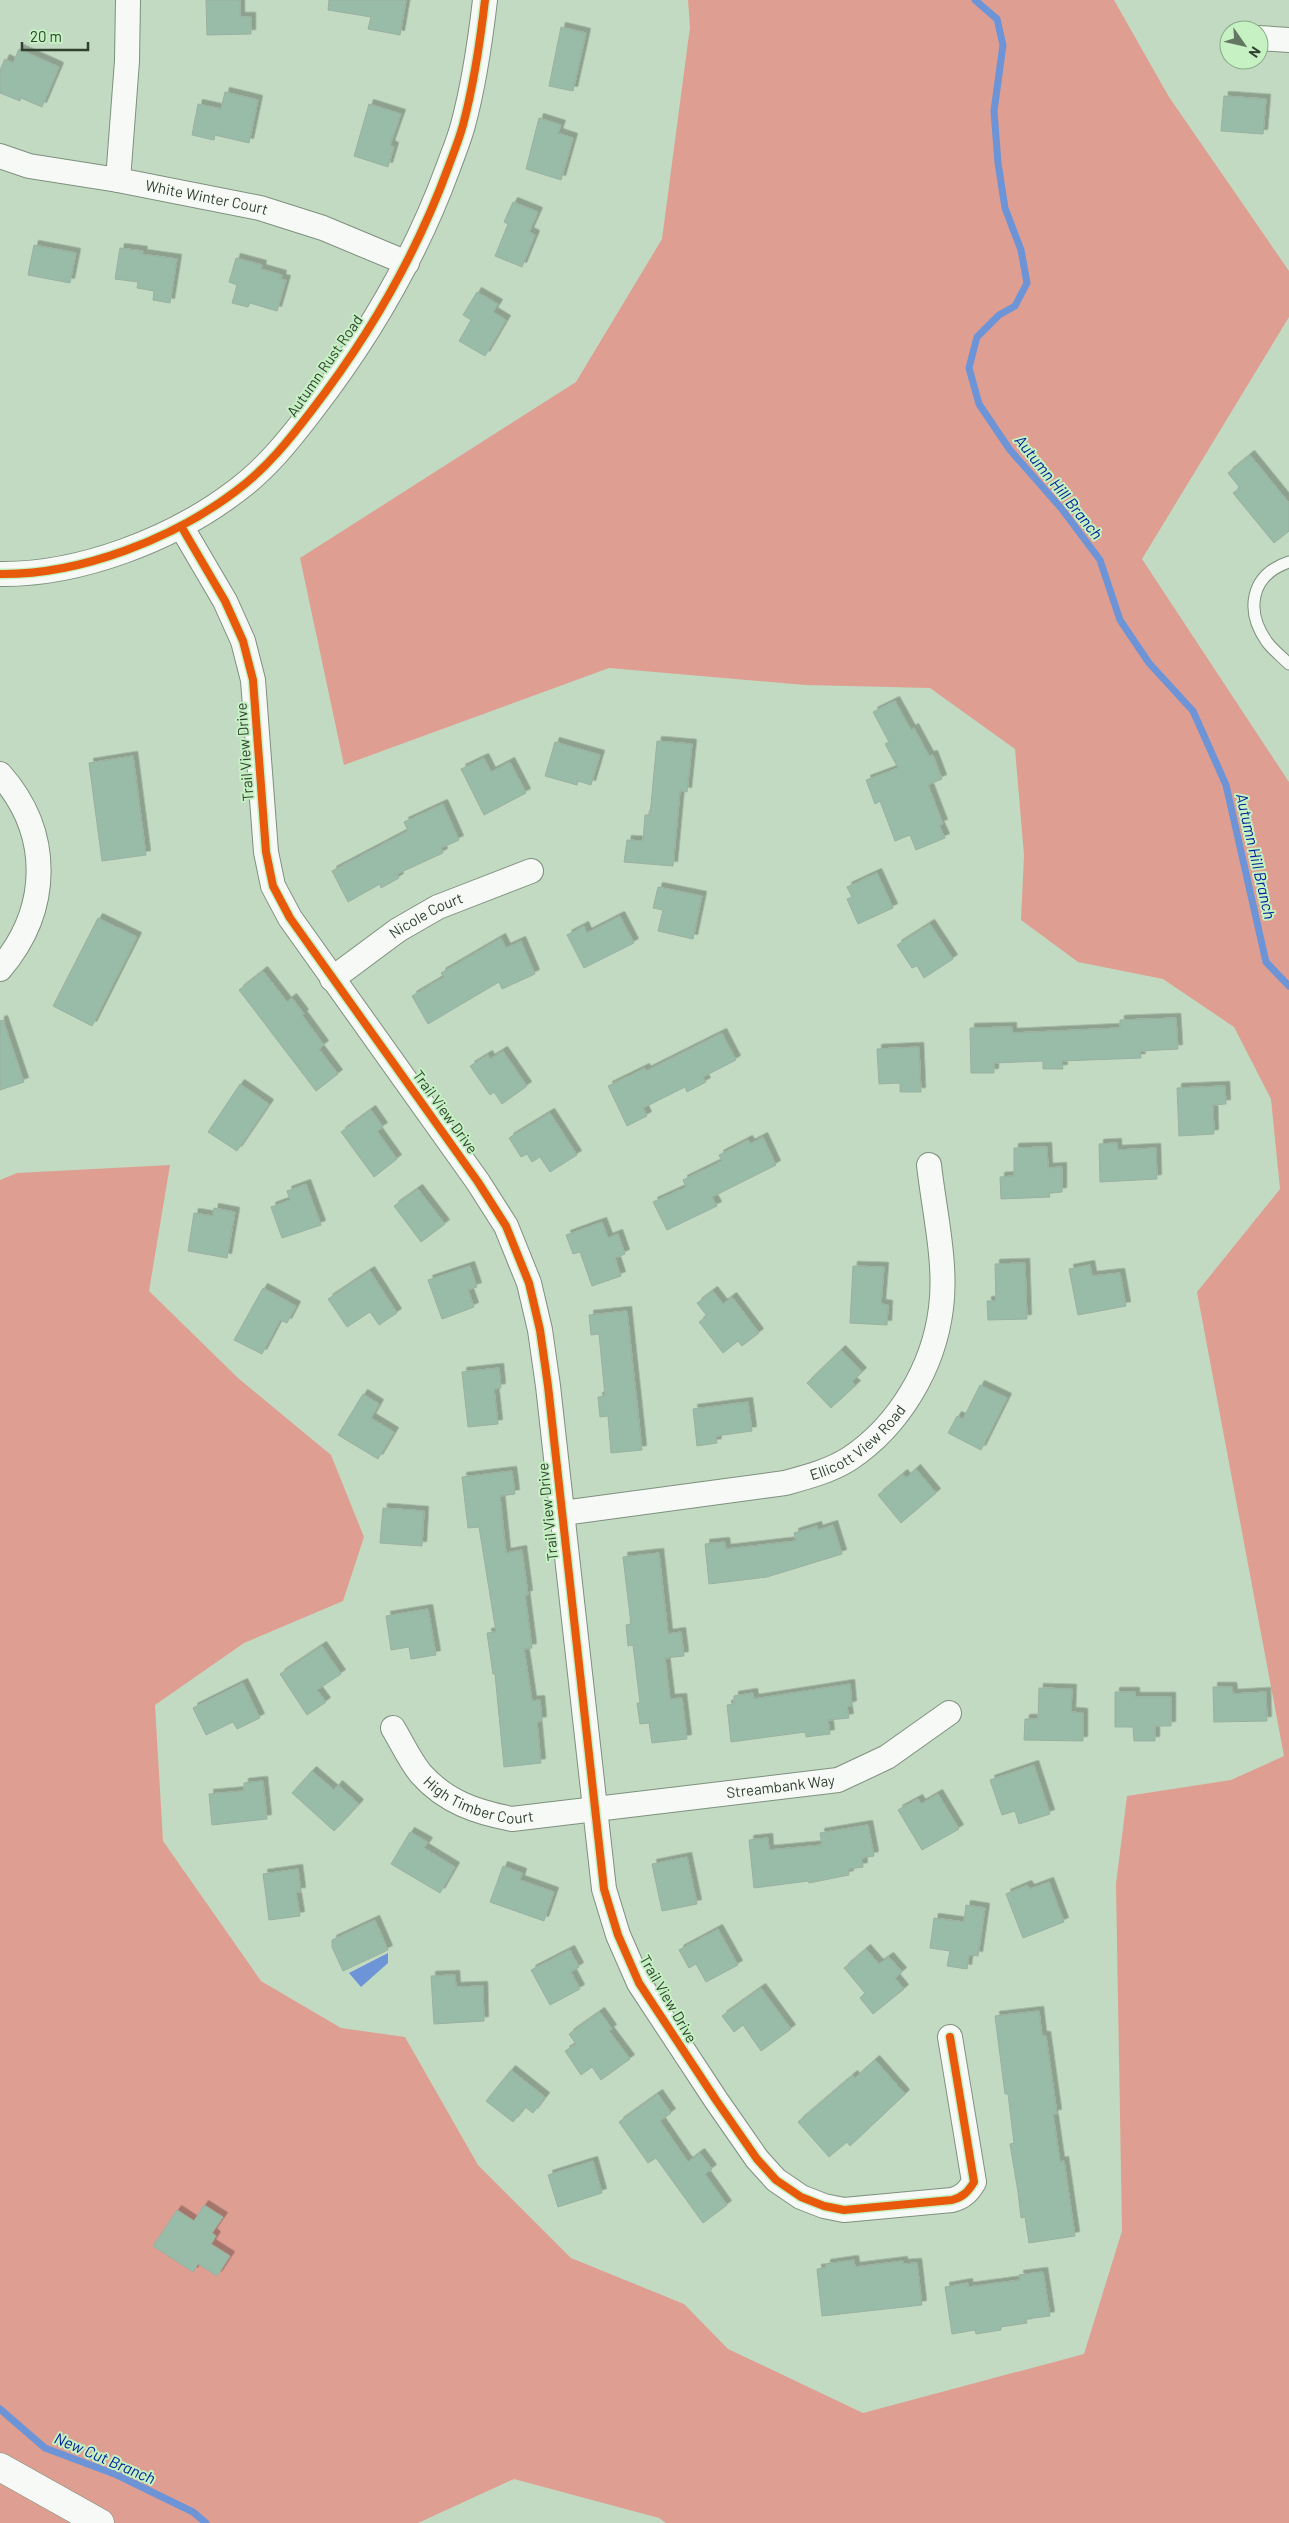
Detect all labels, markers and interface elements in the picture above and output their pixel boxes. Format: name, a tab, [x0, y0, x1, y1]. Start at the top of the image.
scale bar	[22, 20, 89, 52]
north arrow	[1219, 20, 1269, 70]
text: 20 m	[30, 27, 62, 45]
text: N	[1246, 44, 1265, 61]
street label: White Winter Court	[144, 176, 270, 218]
street label: Autumn Rust Road	[282, 311, 366, 420]
water label: Autumn Hill Branch	[1012, 431, 1107, 543]
street label: Trail View Drive	[232, 702, 256, 802]
water label: Autumn Hill Branch	[1233, 791, 1280, 921]
street label: Nicole Court	[385, 888, 465, 942]
street label: Trail View Drive	[409, 1066, 482, 1157]
street label: Ellicott View Road	[807, 1401, 909, 1483]
street label: Trail View Drive	[533, 1462, 561, 1562]
street label: Streambank Way	[725, 1770, 836, 1801]
street label: High Timber Court	[420, 1772, 535, 1827]
street label: Trail View Drive	[636, 1951, 701, 2046]
water label: New Cut Branch	[52, 2428, 158, 2487]

